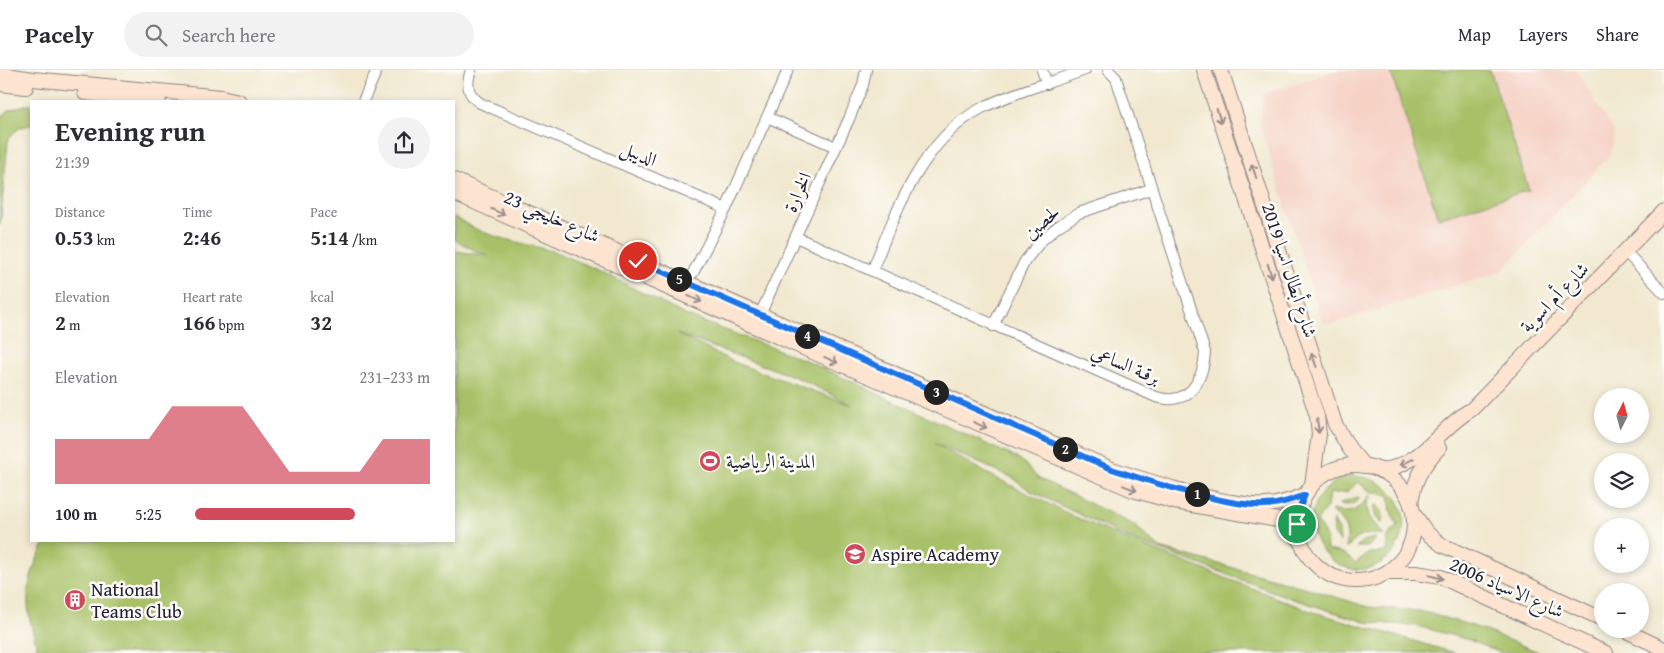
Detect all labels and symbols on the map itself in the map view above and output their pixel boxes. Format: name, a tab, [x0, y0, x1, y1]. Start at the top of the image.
one-way arrow	[1215, 108, 1224, 124]
street label: الديبل	[616, 133, 662, 173]
one-way arrow	[1249, 164, 1259, 180]
street label: الخرارة	[776, 167, 818, 217]
street label: شارع خليجي 23	[498, 182, 604, 254]
street label: لحصين	[1017, 198, 1065, 246]
street label: شارع أبطال اسيا 2019	[1253, 199, 1325, 342]
one-way arrow	[490, 208, 505, 218]
pin	[617, 240, 659, 282]
street label: شارع أم اسوية	[1513, 255, 1597, 341]
one-way arrow	[1266, 262, 1275, 278]
pin: 5	[666, 266, 692, 292]
one-way arrow	[687, 295, 702, 305]
pin: 4	[794, 324, 820, 348]
street label: برقـة الساعي	[1086, 337, 1165, 393]
one-way arrow	[1309, 352, 1318, 368]
one-way arrow	[823, 355, 838, 365]
pin: 3	[924, 380, 948, 404]
north arrow	[1594, 388, 1649, 442]
one-way arrow	[1313, 417, 1323, 433]
one-way arrow	[972, 420, 987, 430]
pin: 2	[1052, 436, 1078, 462]
place label: المدينة الرياضية	[726, 447, 815, 475]
sports icon: المدينة الرياضية	[698, 449, 722, 473]
one-way arrow	[1400, 458, 1415, 467]
pin: 1	[1184, 482, 1210, 506]
one-way arrow	[1121, 484, 1137, 493]
pin	[1276, 503, 1318, 545]
place label: Aspire Academy	[871, 540, 1000, 568]
school or university icon: Aspire Academy	[843, 542, 867, 566]
street label: شارع الاسياد 2006	[1444, 549, 1569, 627]
one-way arrow	[1427, 572, 1443, 582]
place label: National Teams Club	[91, 575, 182, 625]
building icon: National Teams Club	[63, 588, 87, 612]

